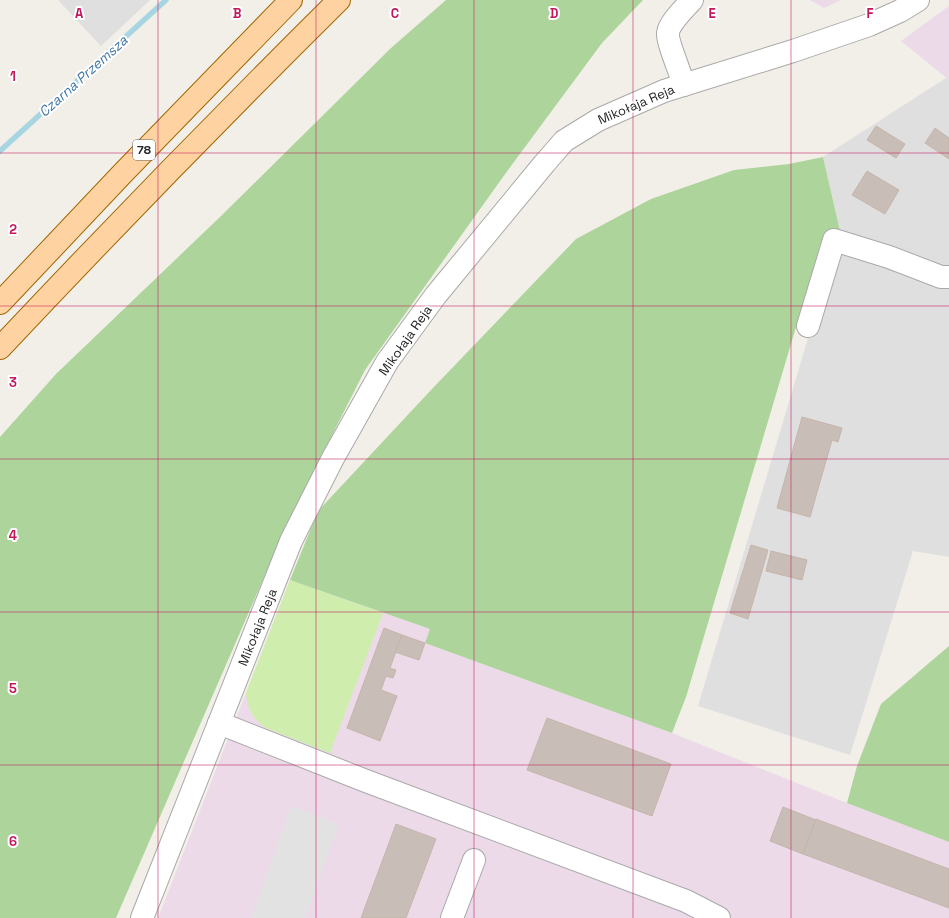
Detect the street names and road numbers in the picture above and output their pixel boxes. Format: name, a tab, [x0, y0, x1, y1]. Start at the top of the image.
street label: Mikołaja Reja	[595, 80, 678, 128]
road number: 78	[133, 140, 155, 160]
street label: Mikołaja Reja	[375, 301, 436, 379]
street label: Mikołaja Reja	[234, 586, 281, 668]

